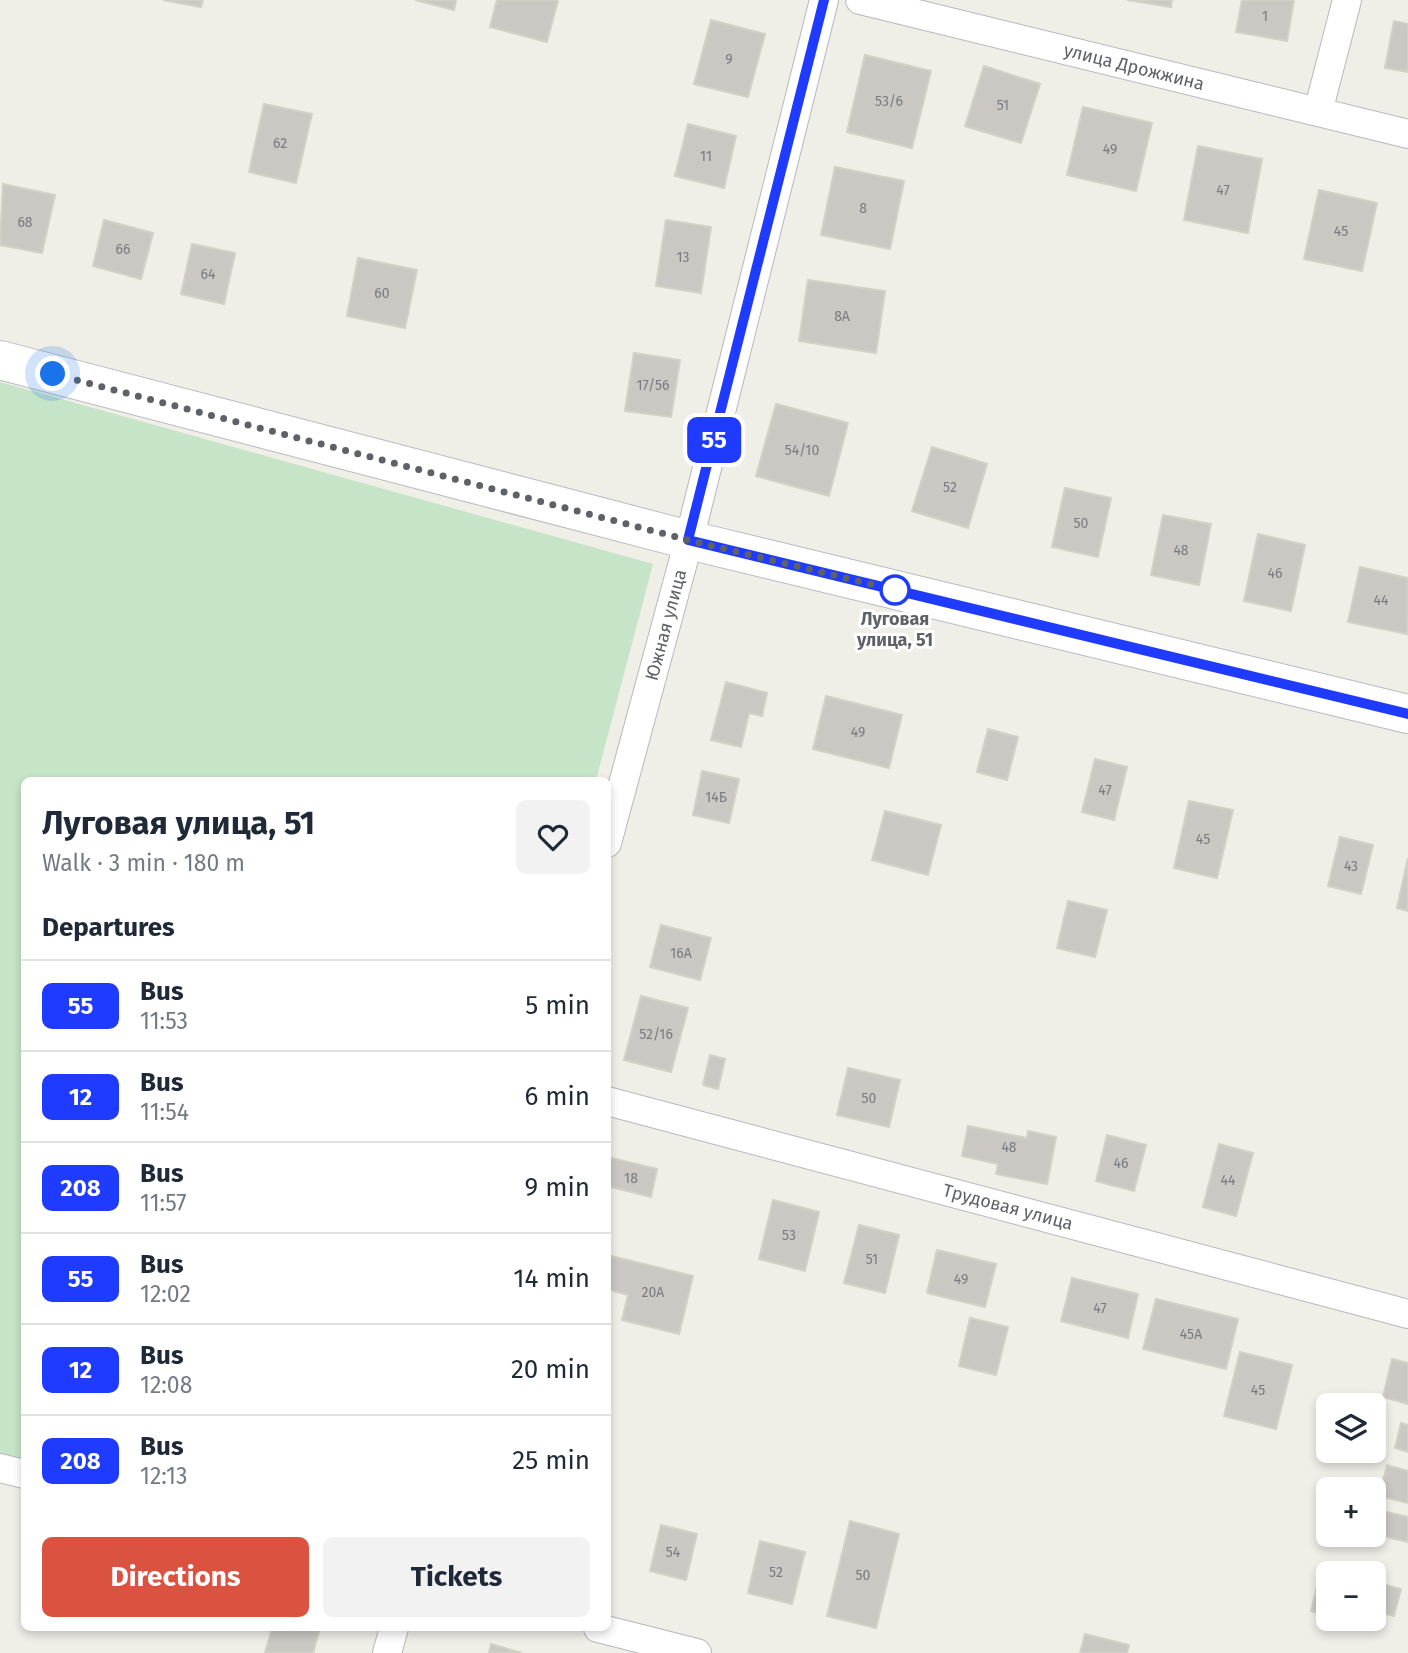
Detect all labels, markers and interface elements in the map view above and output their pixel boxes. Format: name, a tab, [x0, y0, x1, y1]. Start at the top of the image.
house number: 1	[1262, 8, 1268, 25]
street label: улица Дрожжина	[1061, 39, 1207, 95]
house number: 9	[725, 51, 733, 68]
house number: 53/6	[875, 93, 903, 110]
house number: 51	[997, 97, 1009, 114]
house number: 62	[273, 135, 287, 152]
house number: 49	[1103, 141, 1117, 158]
house number: 11	[700, 148, 712, 165]
house number: 47	[1216, 182, 1230, 199]
house number: 8	[859, 200, 867, 217]
house number: 68	[17, 214, 33, 231]
house number: 45	[1334, 223, 1348, 240]
house number: 66	[116, 241, 130, 258]
house number: 13	[676, 249, 690, 266]
house number: 64	[201, 266, 216, 283]
house number: 60	[374, 285, 390, 302]
house number: 8А	[834, 308, 850, 325]
your location	[35, 356, 70, 391]
house number: 17/56	[636, 377, 670, 394]
line badge: 55	[682, 417, 746, 463]
text: 55	[701, 426, 727, 454]
house number: 54/10	[785, 442, 819, 459]
house number: 52	[943, 479, 957, 496]
house number: 50	[1074, 515, 1089, 532]
house number: 48	[1173, 542, 1189, 559]
house number: 46	[1268, 565, 1282, 582]
street label: Южная улица	[641, 567, 691, 683]
marker: Луговая улица, 51	[880, 575, 910, 605]
house number: 44	[1374, 592, 1389, 609]
place label: Луговая улица, 51	[856, 608, 933, 651]
house number: 49	[851, 724, 865, 741]
house number: 47	[1098, 782, 1112, 799]
house number: 14Б	[705, 789, 727, 806]
button: heart	[516, 800, 590, 874]
text: Луговая улица, 51	[42, 803, 315, 843]
house number: 45	[1196, 831, 1210, 848]
text: Walk · 3 min · 180 m	[42, 849, 245, 877]
house number: 43	[1344, 858, 1358, 875]
text: Departures	[42, 912, 175, 943]
house number: 16А	[670, 945, 692, 962]
text: Bus	[140, 976, 183, 1007]
text: 5 min	[525, 990, 590, 1021]
text: 55	[68, 992, 93, 1020]
text: 11:53	[140, 1007, 188, 1035]
house number: 52/16	[639, 1026, 673, 1043]
text: Bus	[140, 1067, 183, 1098]
text: 6 min	[524, 1081, 590, 1112]
text: 12	[69, 1083, 92, 1111]
house number: 50	[862, 1090, 877, 1107]
text: 11:54	[140, 1098, 189, 1126]
house number: 48	[1001, 1139, 1017, 1156]
house number: 46	[1114, 1155, 1128, 1172]
text: Bus	[140, 1158, 183, 1189]
house number: 18	[624, 1170, 638, 1187]
text: 9 min	[525, 1172, 590, 1203]
house number: 44	[1221, 1172, 1236, 1189]
text: 208	[60, 1174, 101, 1202]
street label: Трудовая улица	[941, 1179, 1075, 1235]
text: 11:57	[140, 1189, 186, 1217]
house number: 53	[782, 1227, 796, 1244]
text: Bus	[140, 1249, 183, 1280]
house number: 51	[866, 1251, 878, 1268]
text: 14 min	[513, 1263, 590, 1294]
text: 55	[68, 1265, 93, 1293]
house number: 49	[954, 1271, 968, 1288]
text: 12:02	[140, 1280, 191, 1308]
house number: 20А	[642, 1284, 664, 1301]
house number: 47	[1093, 1300, 1107, 1317]
house number: 45А	[1180, 1326, 1202, 1343]
text: Bus	[140, 1340, 183, 1371]
text: 20 min	[511, 1354, 590, 1385]
text: 12	[69, 1356, 92, 1384]
text: 12:08	[140, 1371, 192, 1399]
house number: 45	[1251, 1382, 1265, 1399]
map controls	[1316, 1393, 1386, 1631]
button: layers	[1316, 1393, 1386, 1463]
text: Bus	[140, 1431, 183, 1462]
text: 25 min	[512, 1445, 590, 1476]
text: 208	[60, 1447, 101, 1475]
text: 12:13	[140, 1462, 187, 1490]
button: +	[1316, 1477, 1386, 1547]
button: Directions	[42, 1537, 309, 1617]
button: Tickets	[323, 1537, 590, 1617]
house number: 54	[666, 1544, 681, 1561]
button: −	[1316, 1561, 1386, 1631]
house number: 52	[769, 1564, 783, 1581]
house number: 50	[856, 1567, 871, 1584]

